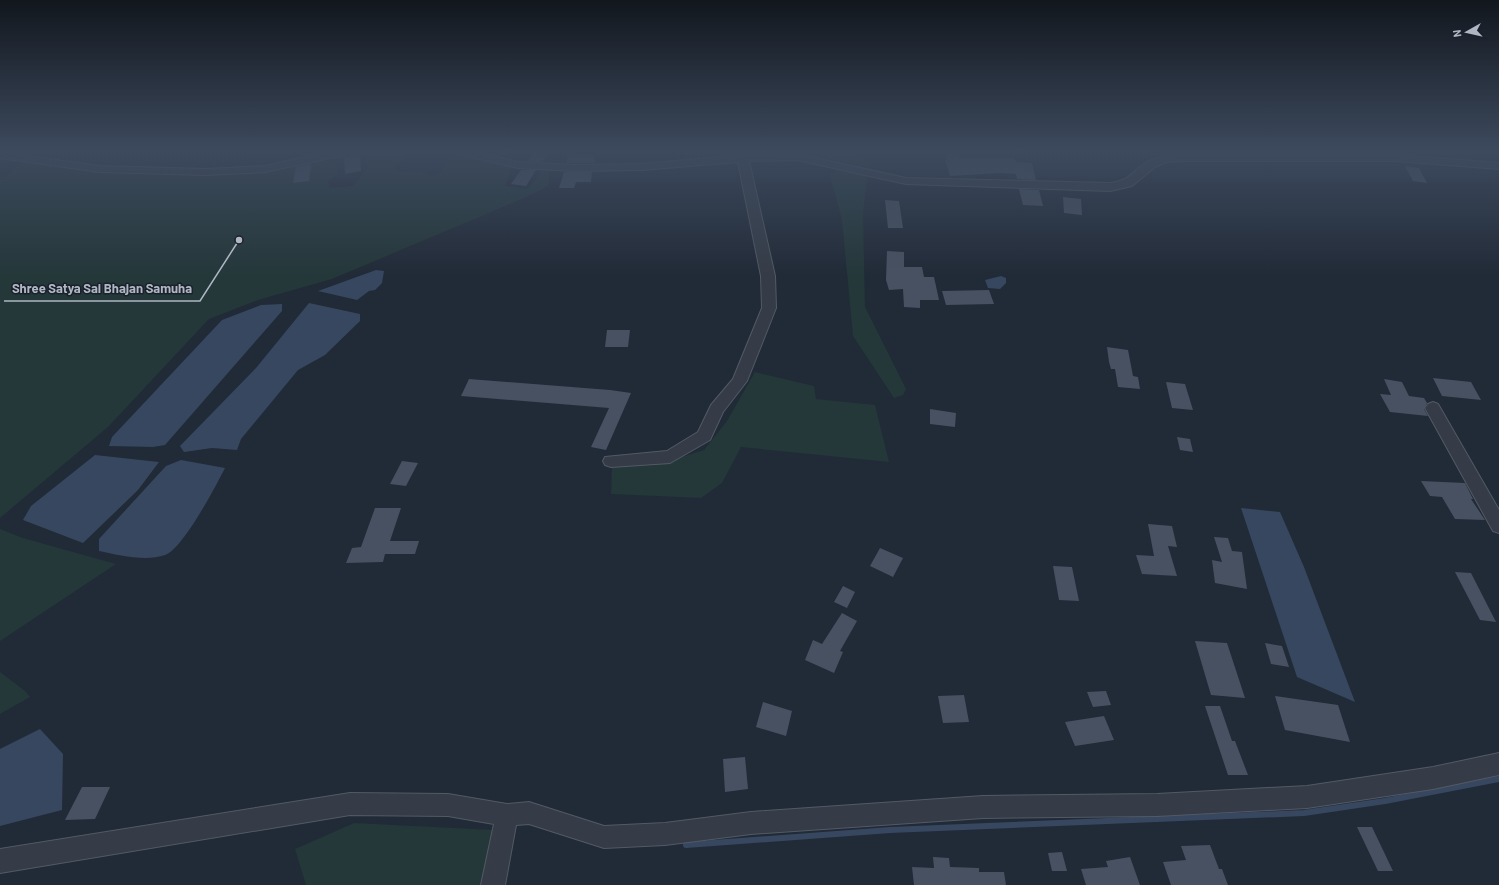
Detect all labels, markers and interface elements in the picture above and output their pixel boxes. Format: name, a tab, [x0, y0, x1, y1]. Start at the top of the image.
north arrow	[1447, 12, 1487, 52]
text: N	[1450, 29, 1464, 38]
callout: Shree Satya Sai Bhajan Samuha	[4, 276, 200, 301]
text: Shree Satya Sai Bhajan Samuha	[12, 280, 192, 296]

